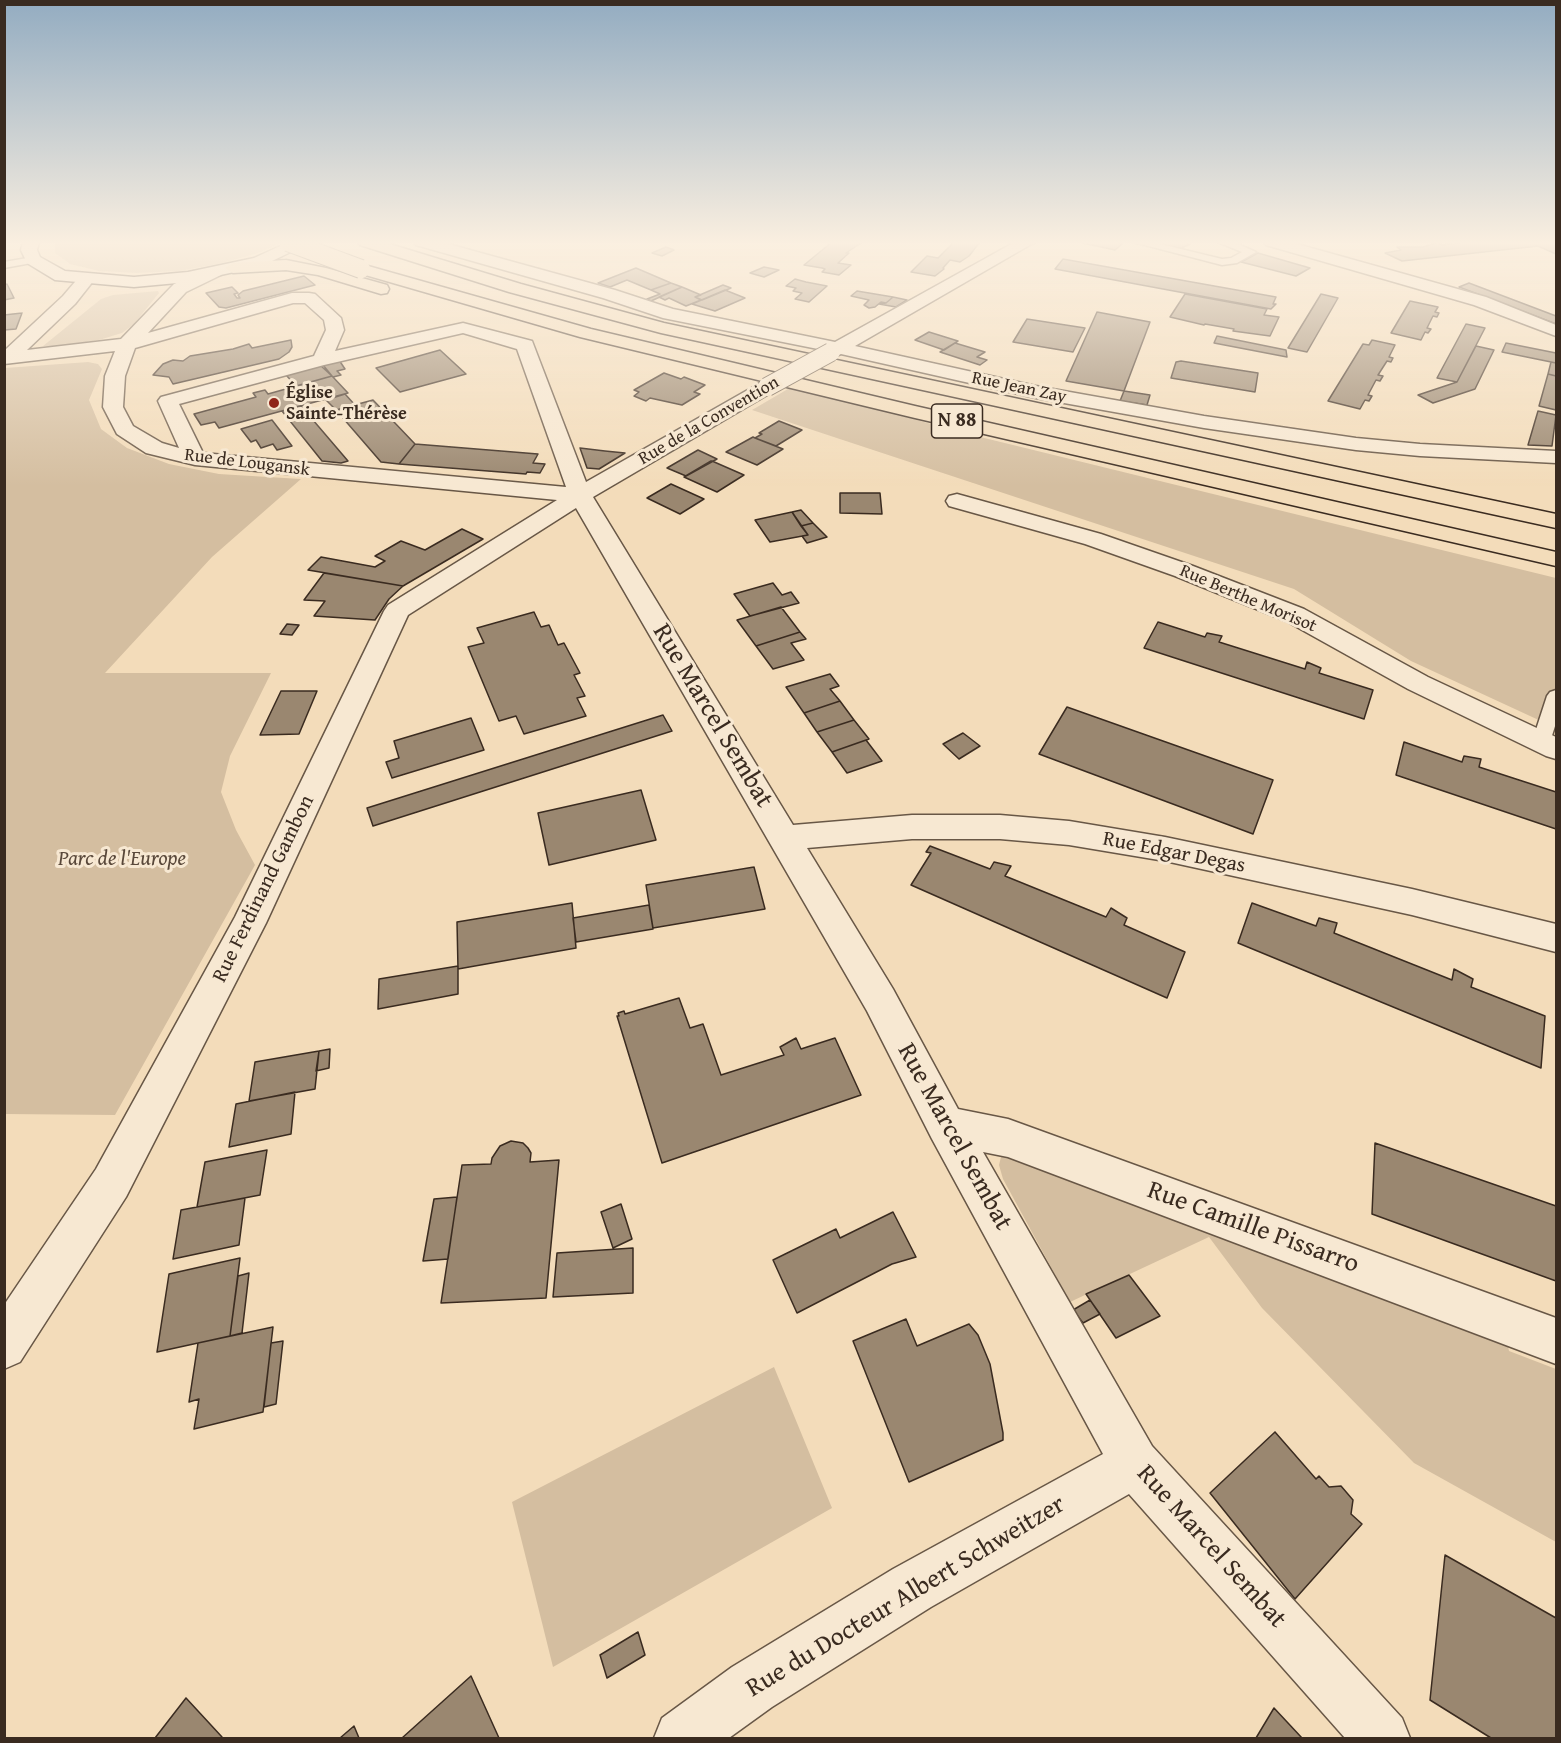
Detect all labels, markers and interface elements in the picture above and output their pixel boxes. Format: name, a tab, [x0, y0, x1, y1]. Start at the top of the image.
street label: Rue Jean Zay	[970, 367, 1068, 409]
street label: Rue de la Convention	[635, 372, 783, 470]
place label: Église Sainte-Thérèse	[286, 382, 407, 424]
marker: Église Sainte-Thérèse	[267, 396, 281, 410]
road number: N 88	[932, 404, 982, 438]
street label: Rue de Lougansk	[183, 445, 311, 481]
street label: Rue Berthe Morisot	[1176, 560, 1320, 638]
street label: Rue Marcel Sembat	[645, 619, 779, 813]
street label: Rue Ferdinand Gambon	[208, 791, 320, 987]
street label: Rue Edgar Degas	[1101, 827, 1247, 879]
park label: Parc de l'Europe	[58, 847, 186, 873]
street label: Rue Marcel Sembat	[890, 1038, 1018, 1236]
street label: Rue Camille Pissarro	[1143, 1175, 1363, 1281]
street label: Rue Marcel Sembat	[1130, 1459, 1292, 1635]
street label: Rue du Docteur Albert Schweitzer	[741, 1489, 1071, 1705]

